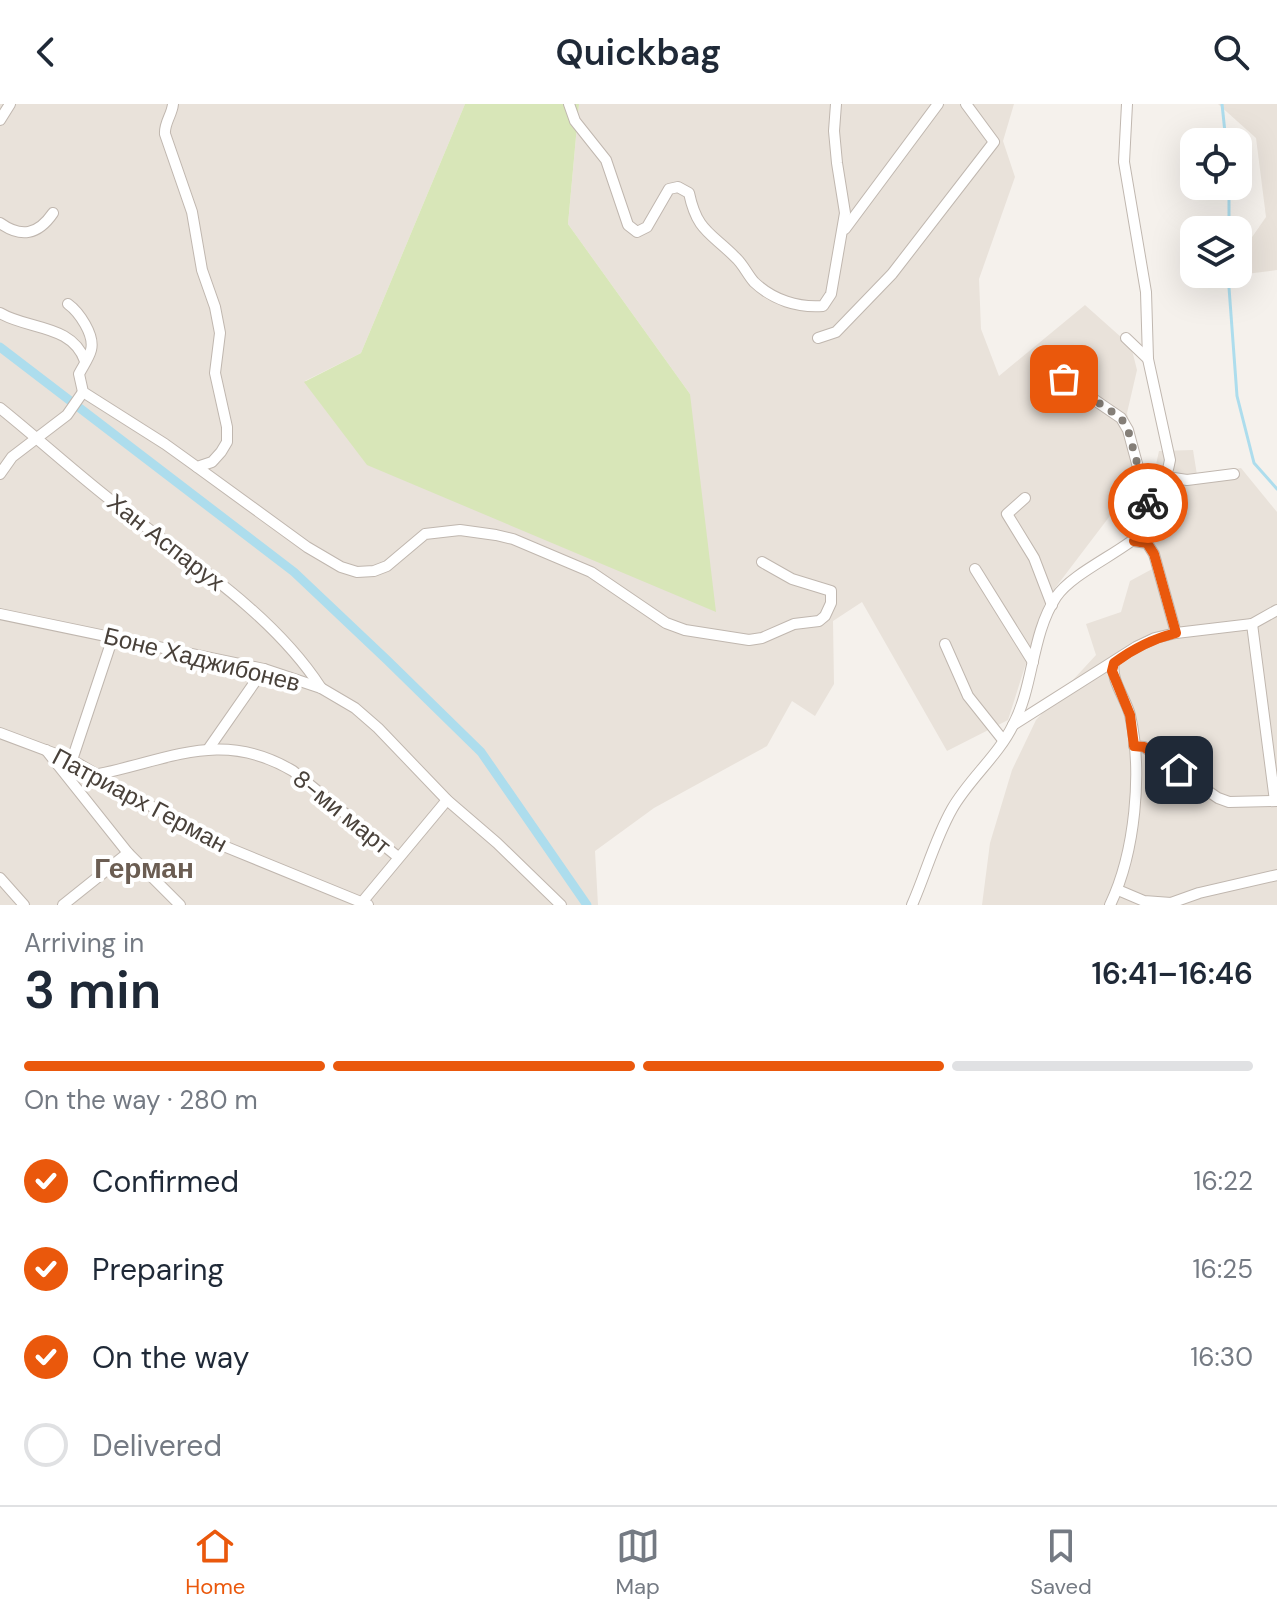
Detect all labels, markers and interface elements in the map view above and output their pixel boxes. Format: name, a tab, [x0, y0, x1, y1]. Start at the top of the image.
text: Quickbag	[556, 29, 721, 76]
icon: back	[24, 30, 68, 74]
icon: search	[1209, 30, 1253, 74]
map controls	[1180, 128, 1252, 288]
button: locate	[1180, 128, 1252, 200]
button: layers	[1180, 216, 1252, 288]
pin	[1030, 345, 1098, 413]
icon: bag	[1042, 357, 1086, 401]
courier	[1108, 463, 1188, 543]
icon: bike	[1126, 481, 1170, 525]
street label: Хан Аспарух	[101, 487, 231, 597]
street label: Боне Хаджибонев	[101, 620, 303, 698]
pin	[1145, 736, 1213, 804]
street label: Патриарх Герман	[47, 741, 233, 859]
icon: home	[1157, 748, 1201, 792]
street label: 8-ми март	[287, 763, 397, 861]
district label: Герман	[94, 850, 194, 887]
text: Arriving in	[24, 926, 144, 960]
text: 16:41–16:46	[1091, 954, 1253, 993]
text: 3 min	[24, 956, 161, 1024]
text: On the way · 280 m	[24, 1083, 258, 1117]
icon: check	[24, 1159, 68, 1203]
text: Confirmed	[92, 1162, 239, 1201]
text: 16:22	[1193, 1164, 1253, 1198]
icon: check	[24, 1247, 68, 1291]
text: Preparing	[92, 1250, 224, 1289]
text: 16:25	[1192, 1252, 1253, 1286]
icon: check	[24, 1335, 68, 1379]
text: On the way	[92, 1338, 249, 1377]
text: 16:30	[1190, 1340, 1253, 1374]
text: Delivered	[92, 1426, 222, 1465]
tab: Home	[185, 1524, 245, 1601]
tab: Map	[616, 1524, 660, 1601]
tab: Saved	[1030, 1524, 1092, 1601]

